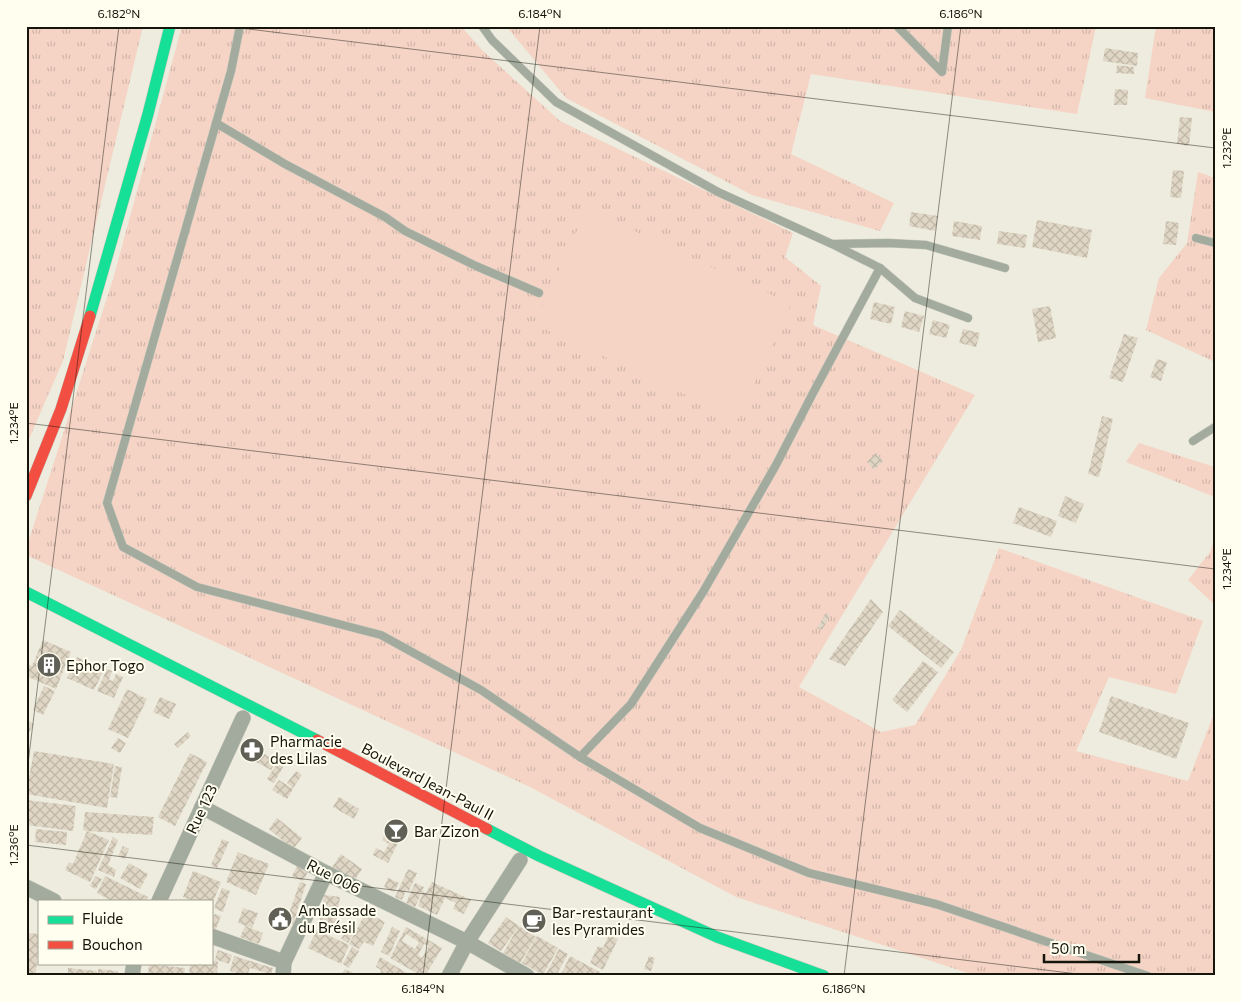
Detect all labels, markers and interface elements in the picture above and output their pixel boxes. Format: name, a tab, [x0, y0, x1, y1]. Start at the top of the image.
text: 6.182°N	[98, 6, 140, 20]
text: 6.184°N	[518, 6, 562, 20]
text: 6.186°N	[939, 6, 983, 20]
text: 1.232°E	[1219, 128, 1233, 168]
text: 1.234°E	[6, 402, 20, 444]
text: 1.234°E	[1219, 548, 1233, 590]
building icon: Ephor Togo	[36, 652, 62, 678]
place label: Ephor Togo	[66, 656, 145, 674]
place label: Pharmacie des Lilas	[270, 732, 342, 767]
pharmacy icon: Pharmacie des Lilas	[239, 737, 265, 763]
street label: Boulevard Jean-Paul II	[359, 739, 497, 823]
street label: Rue 123	[182, 781, 220, 837]
bar icon: Bar Zizon	[383, 818, 409, 844]
place label: Bar Zizon	[414, 822, 479, 840]
text: 1.236°E	[6, 824, 20, 866]
street label: Rue 006	[304, 855, 364, 897]
legend	[38, 900, 212, 964]
place label: Ambassade du Brésil	[298, 901, 376, 936]
place label: Bar-restaurant les Pyramides	[552, 903, 653, 938]
public building icon: Ambassade du Brésil	[267, 906, 293, 932]
cafe icon: Bar-restaurant les Pyramides	[521, 908, 547, 934]
text: Fluide	[82, 909, 123, 927]
scale bar	[1044, 932, 1138, 964]
text: Bouchon	[82, 935, 143, 953]
text: 50 m	[1051, 939, 1085, 957]
text: 6.184°N	[401, 981, 445, 995]
text: 6.186°N	[822, 981, 866, 995]

